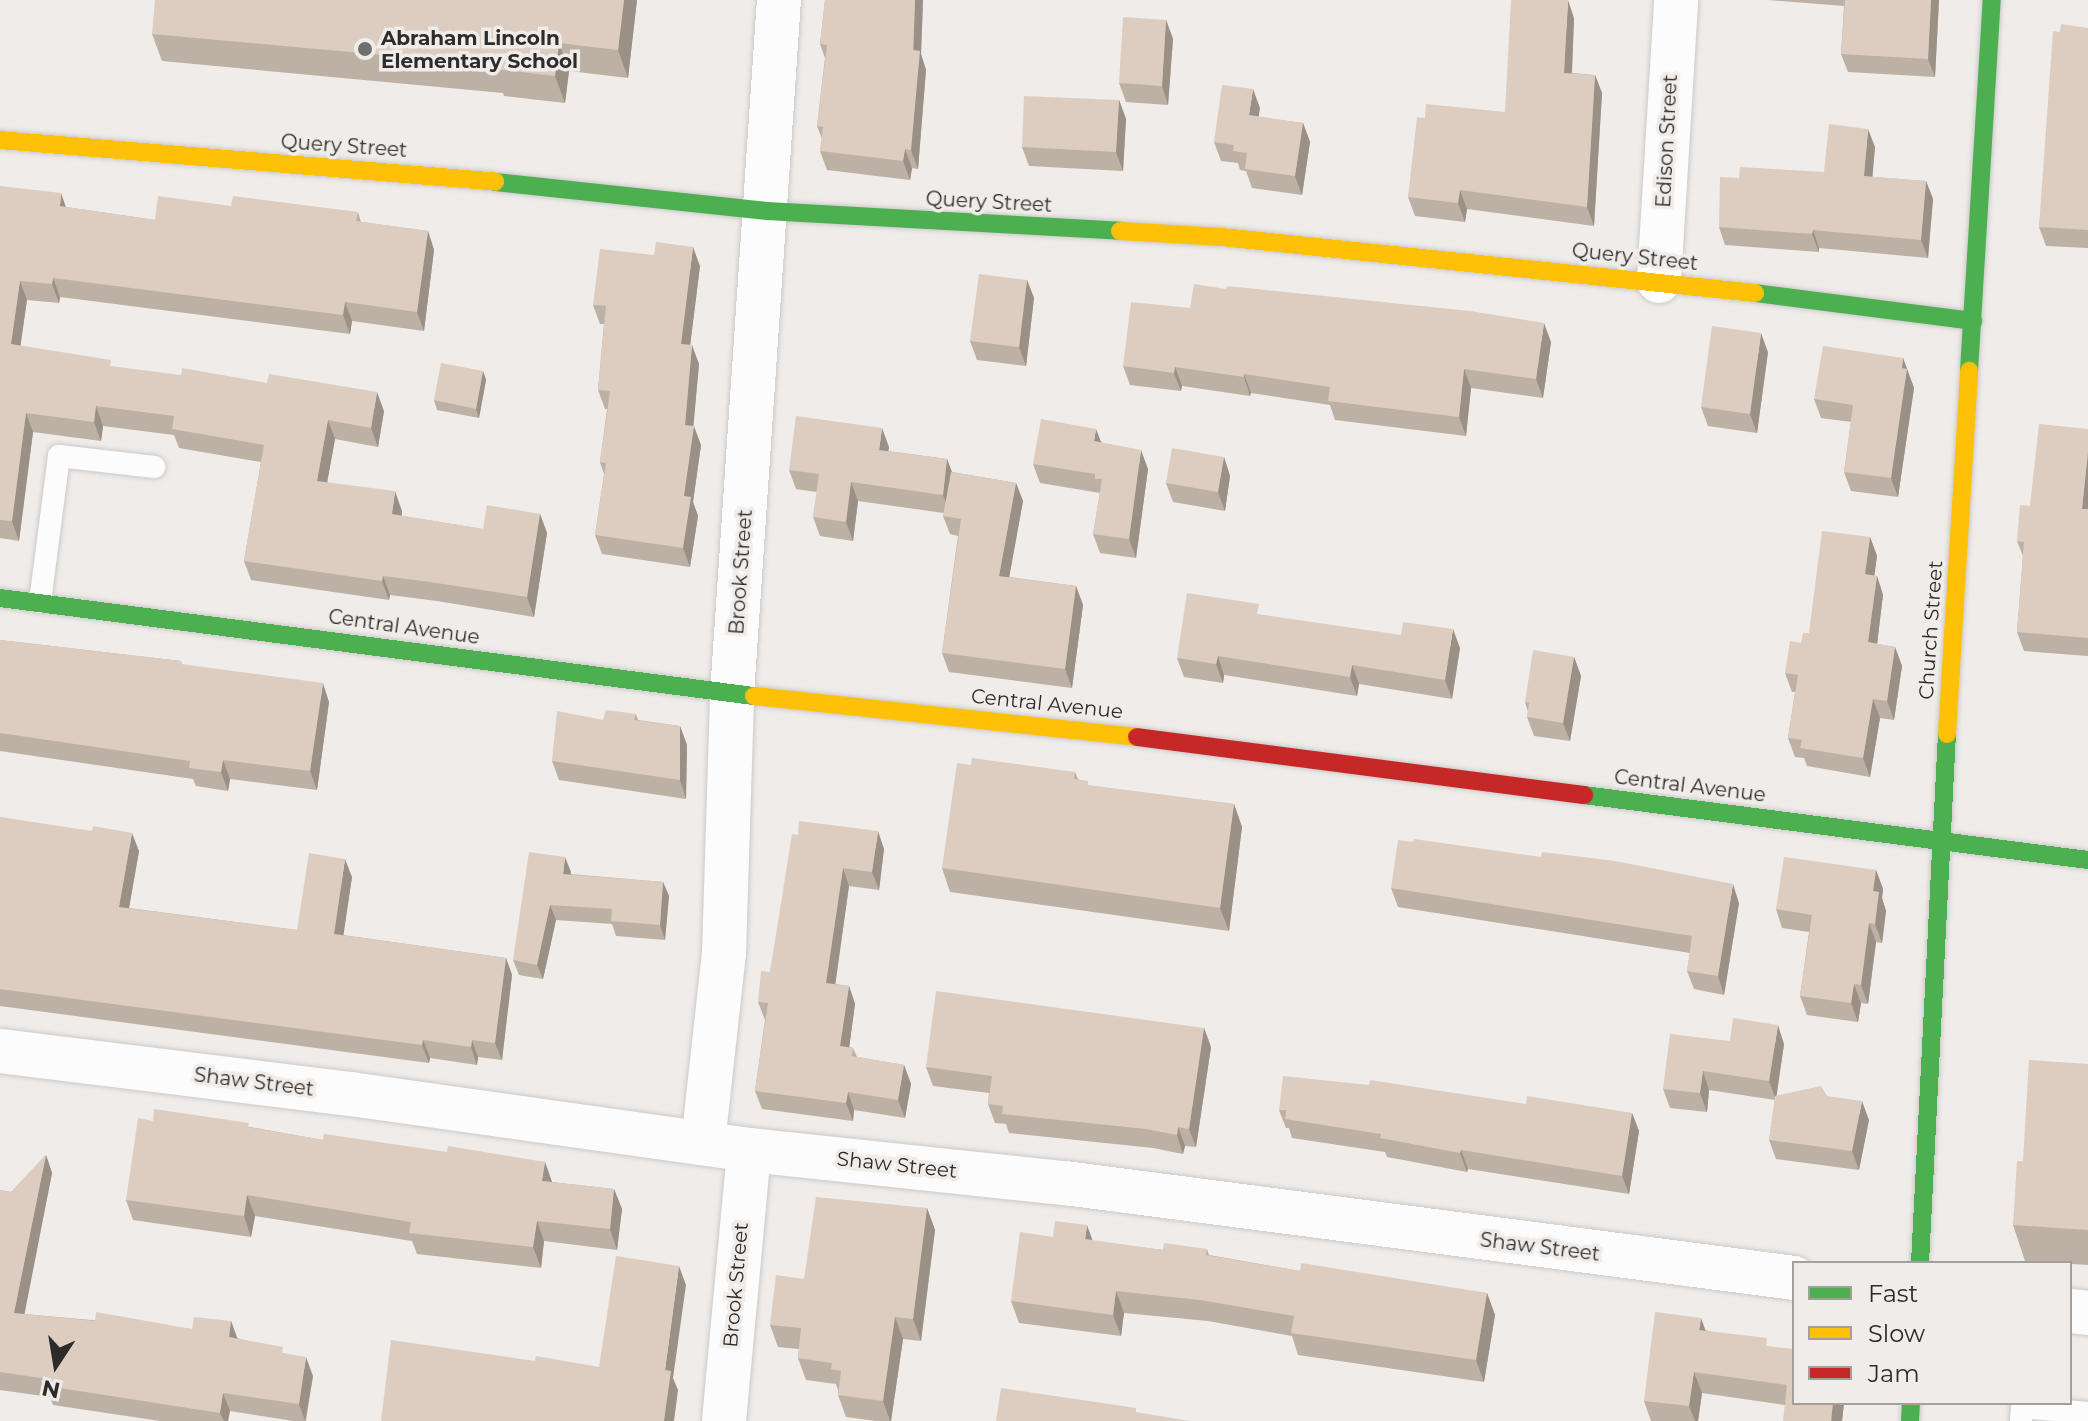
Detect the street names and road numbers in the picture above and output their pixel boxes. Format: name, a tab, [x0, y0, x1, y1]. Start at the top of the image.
street label: Edison Street	[1652, 74, 1682, 208]
street label: Query Street	[280, 130, 408, 162]
street label: Query Street	[925, 187, 1053, 217]
street label: Query Street	[1571, 238, 1699, 276]
street label: Brook Street	[725, 509, 757, 635]
street label: Church Street	[1914, 560, 1948, 700]
street label: Central Avenue	[327, 605, 481, 649]
street label: Central Avenue	[970, 684, 1124, 724]
street label: Central Avenue	[1613, 765, 1767, 807]
street label: Shaw Street	[193, 1063, 315, 1101]
street label: Shaw Street	[836, 1147, 958, 1183]
street label: Brook Street	[719, 1221, 753, 1349]
street label: Shaw Street	[1479, 1228, 1601, 1266]

